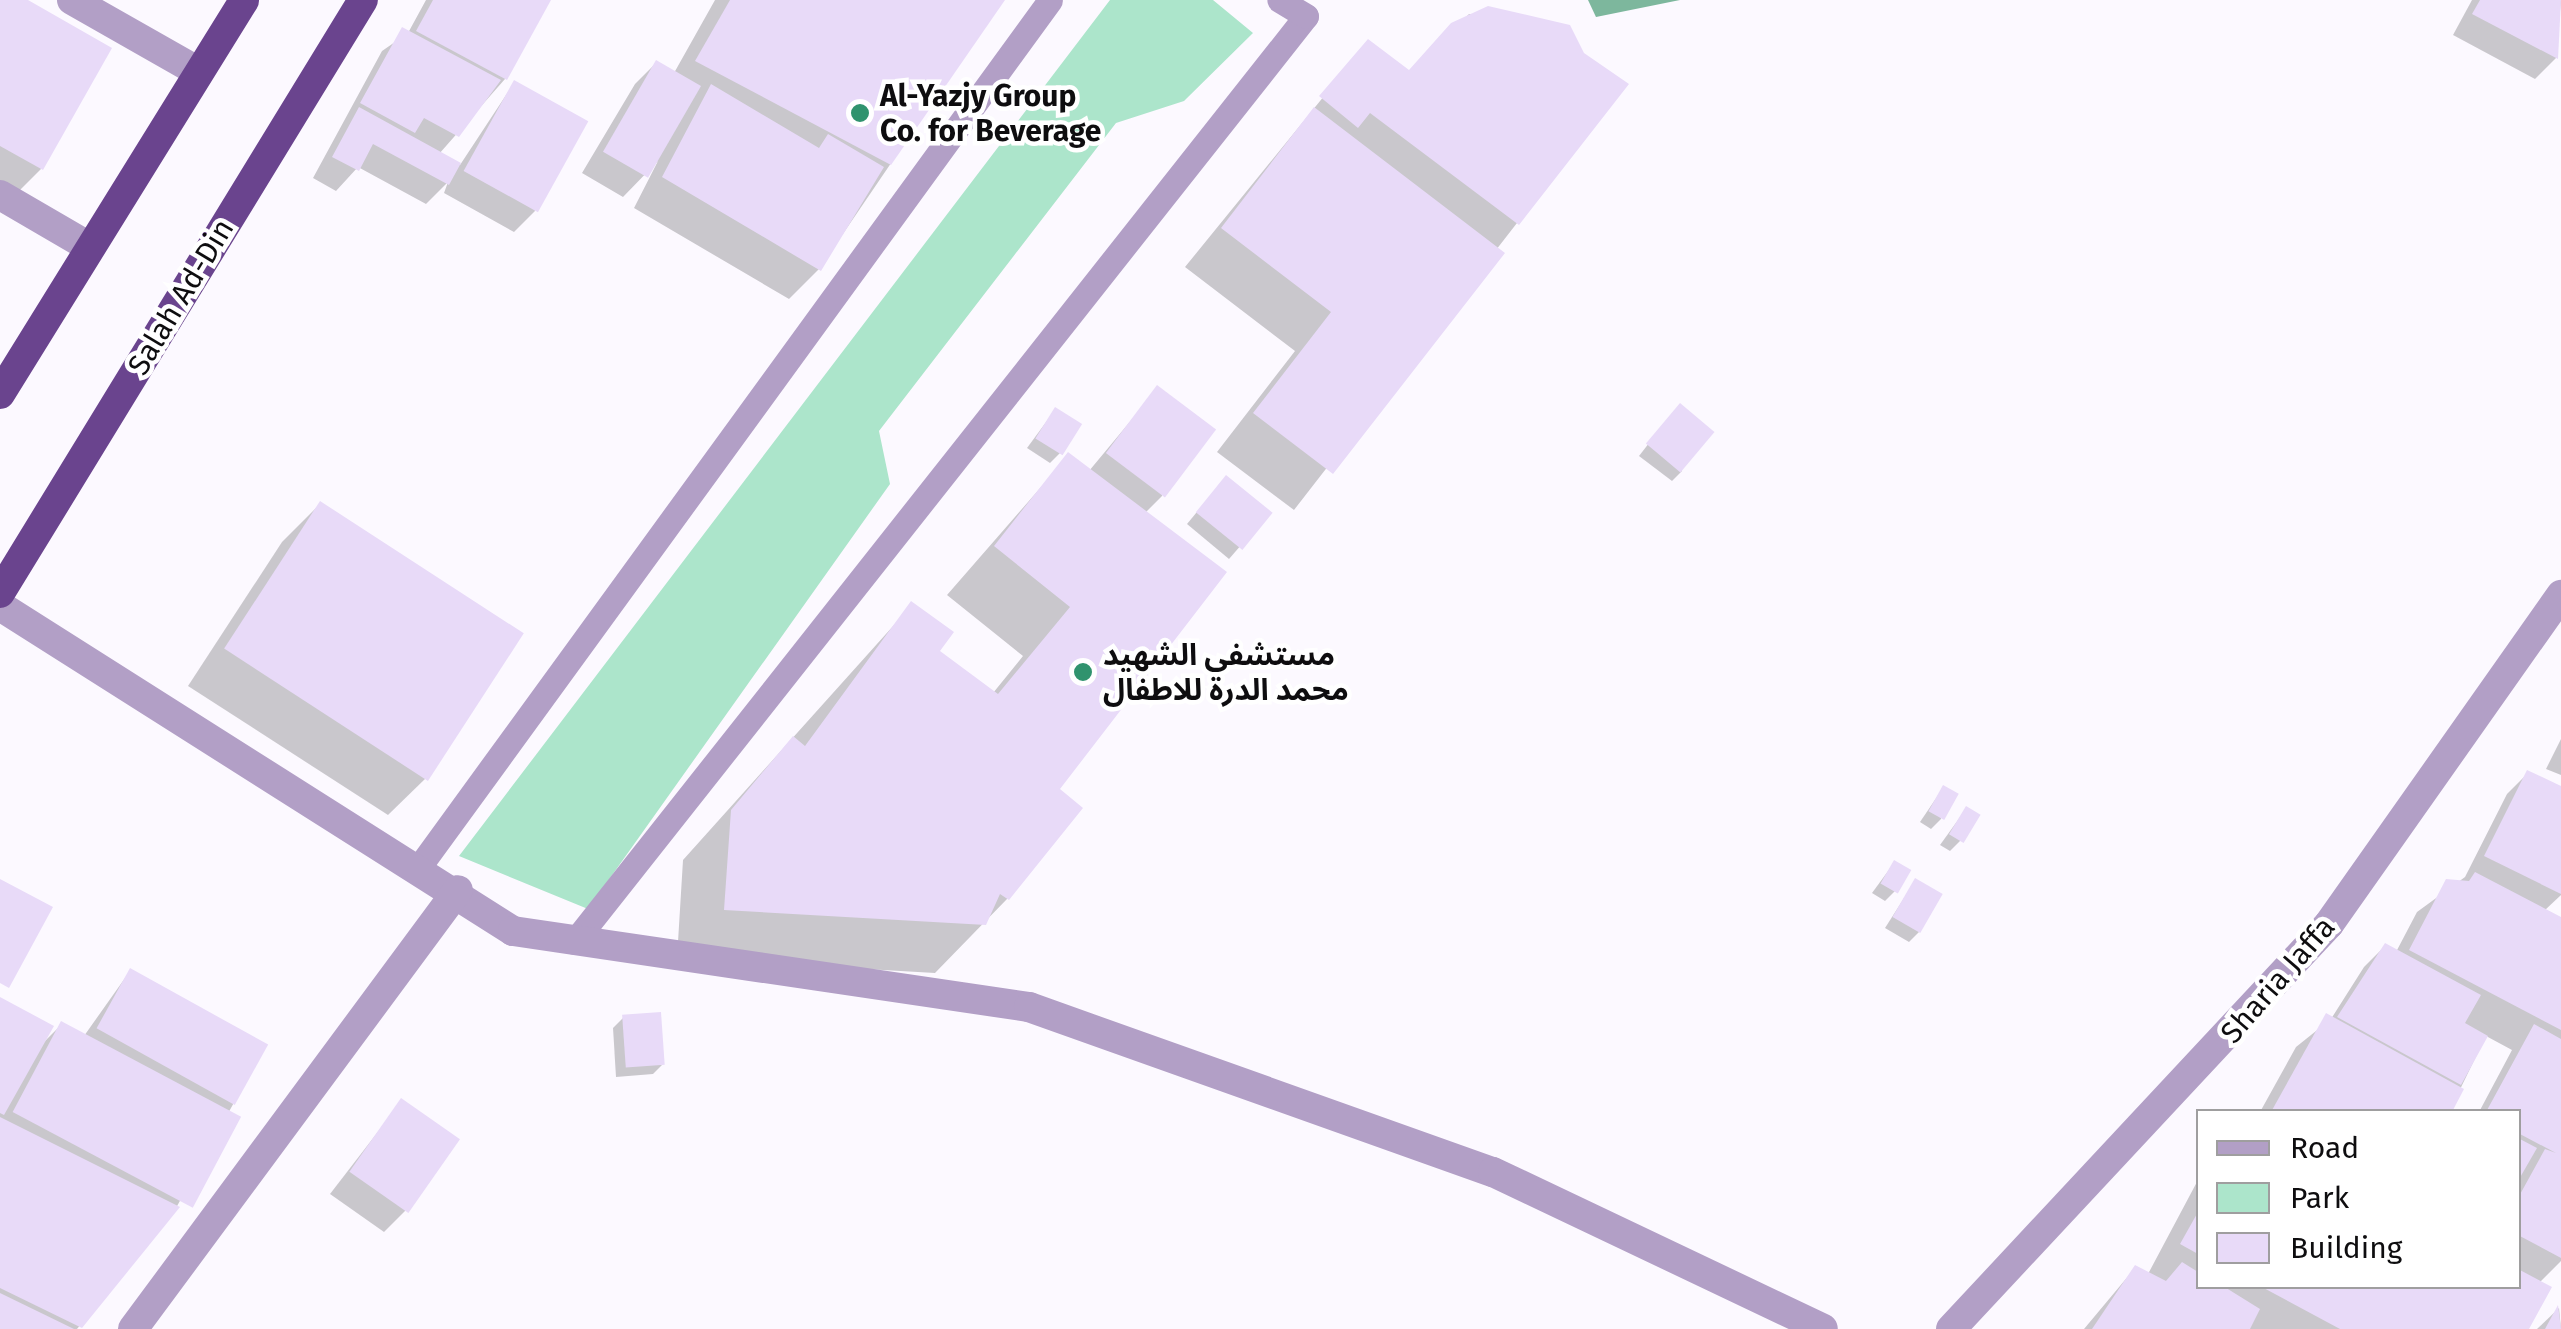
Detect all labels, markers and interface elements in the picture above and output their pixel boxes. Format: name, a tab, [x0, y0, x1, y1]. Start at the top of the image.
place label: Al-Yazjy Group Co. for Beverage	[880, 78, 1101, 148]
marker: Al-Yazjy Group Co. for Beverage	[849, 102, 871, 124]
street label: Salah Ad-Din	[120, 213, 242, 381]
place label: مستشفى الشهيد محمد الدرة للاطفال	[1103, 637, 1349, 708]
marker: مستشفى الشهيد محمد الدرة للاطفال	[1072, 661, 1094, 683]
street label: Sharia Jaffa	[2213, 909, 2343, 1051]
legend	[2196, 1109, 2521, 1289]
text: Road	[2290, 1130, 2359, 1166]
text: Park	[2290, 1180, 2349, 1216]
text: Building	[2290, 1230, 2402, 1266]

